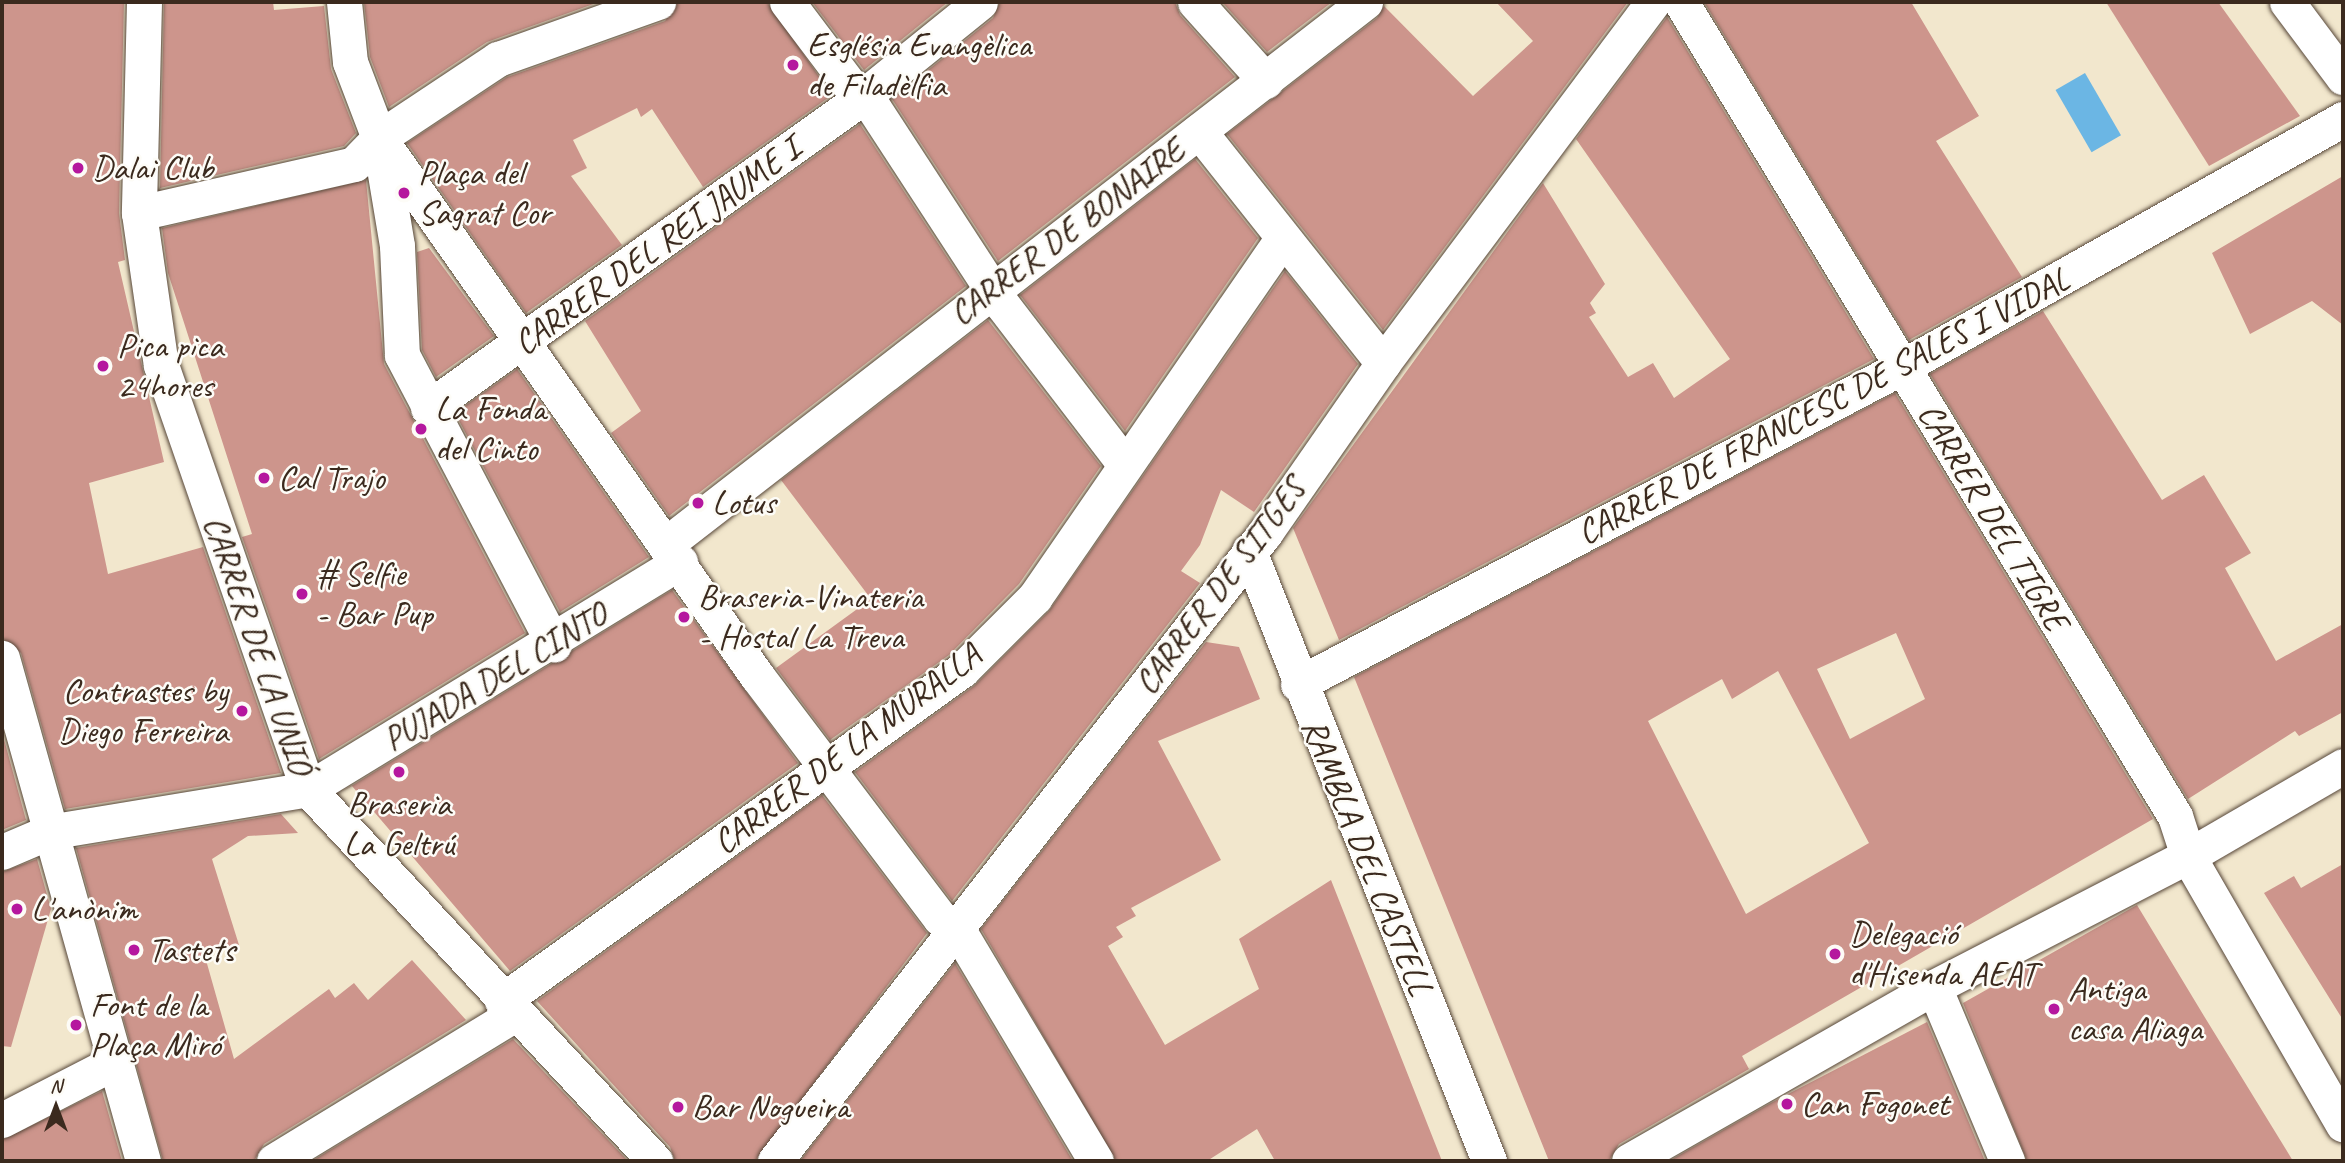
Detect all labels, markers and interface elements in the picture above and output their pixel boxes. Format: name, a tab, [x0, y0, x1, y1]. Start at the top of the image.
place label: Església Evangèlica de Filadèlfia	[807, 24, 1031, 106]
marker: Església Evangèlica de Filadèlfia	[785, 57, 801, 73]
street label: CARRER DEL REI JAUME I	[505, 128, 809, 364]
street label: CARRER DE BONAIRE	[942, 130, 1192, 334]
place label: Dalai Club	[92, 147, 213, 189]
place label: Plaça del Sagrat Cor	[418, 152, 551, 234]
marker: Dalai Club	[70, 160, 86, 176]
marker: Plaça del Sagrat Cor	[396, 185, 412, 201]
street label: CARRER DE FRANCESC DE SALES I VIDAL	[1571, 258, 2075, 554]
place label: Pica pica 24hores	[117, 325, 221, 407]
marker: Pica pica 24hores	[95, 358, 111, 374]
place label: La Fonda del Cinto	[435, 388, 545, 470]
street label: CARRER DEL TIGRE	[1909, 396, 2077, 638]
marker: La Fonda del Cinto	[413, 421, 429, 437]
place label: Cal Trajo	[278, 457, 385, 499]
street label: CARRER DE SITGES	[1125, 469, 1315, 703]
marker: Cal Trajo	[256, 470, 272, 486]
place label: Lotus	[712, 482, 776, 524]
marker: Lotus	[690, 495, 706, 511]
street label: CARRER DE LA UNIÓ	[194, 510, 322, 780]
place label: # Selfie - Bar Pup	[316, 553, 432, 635]
place label: Braseria-Vinateria - Hostal La Treva	[698, 576, 923, 658]
marker: # Selfie - Bar Pup	[294, 586, 310, 602]
street label: PUJADA DEL CINTO	[376, 594, 614, 760]
marker: Braseria-Vinateria - Hostal La Treva	[676, 609, 692, 625]
street label: CARRER DE LA MURALLA	[705, 635, 989, 863]
place label: Contrastes by Diego Ferreira	[58, 670, 228, 752]
marker: Contrastes by Diego Ferreira	[234, 703, 250, 719]
street label: RAMBLA DEL CASTELL	[1292, 713, 1442, 1001]
marker: Braseria La Geltrú	[391, 764, 407, 780]
place label: Braseria La Geltrú	[344, 783, 454, 865]
place label: L'anònim	[31, 888, 137, 930]
marker: L'anònim	[9, 901, 25, 917]
place label: Delegació d'Hisenda AEAT	[1849, 913, 2037, 995]
place label: Tastets	[148, 929, 235, 971]
marker: Tastets	[126, 942, 142, 958]
marker: Delegació d'Hisenda AEAT	[1827, 946, 1843, 962]
place label: Antiga casa Aliaga	[2068, 968, 2201, 1050]
place label: Font de la Plaça Miró	[90, 984, 221, 1066]
marker: Antiga casa Aliaga	[2046, 1001, 2062, 1017]
marker: Font de la Plaça Miró	[68, 1017, 84, 1033]
north arrow	[21, 1072, 91, 1142]
text: N	[50, 1074, 62, 1098]
place label: Can Fogonet	[1801, 1083, 1948, 1125]
place label: Bar Nogueira	[692, 1086, 850, 1128]
marker: Can Fogonet	[1779, 1096, 1795, 1112]
marker: Bar Nogueira	[670, 1099, 686, 1115]

